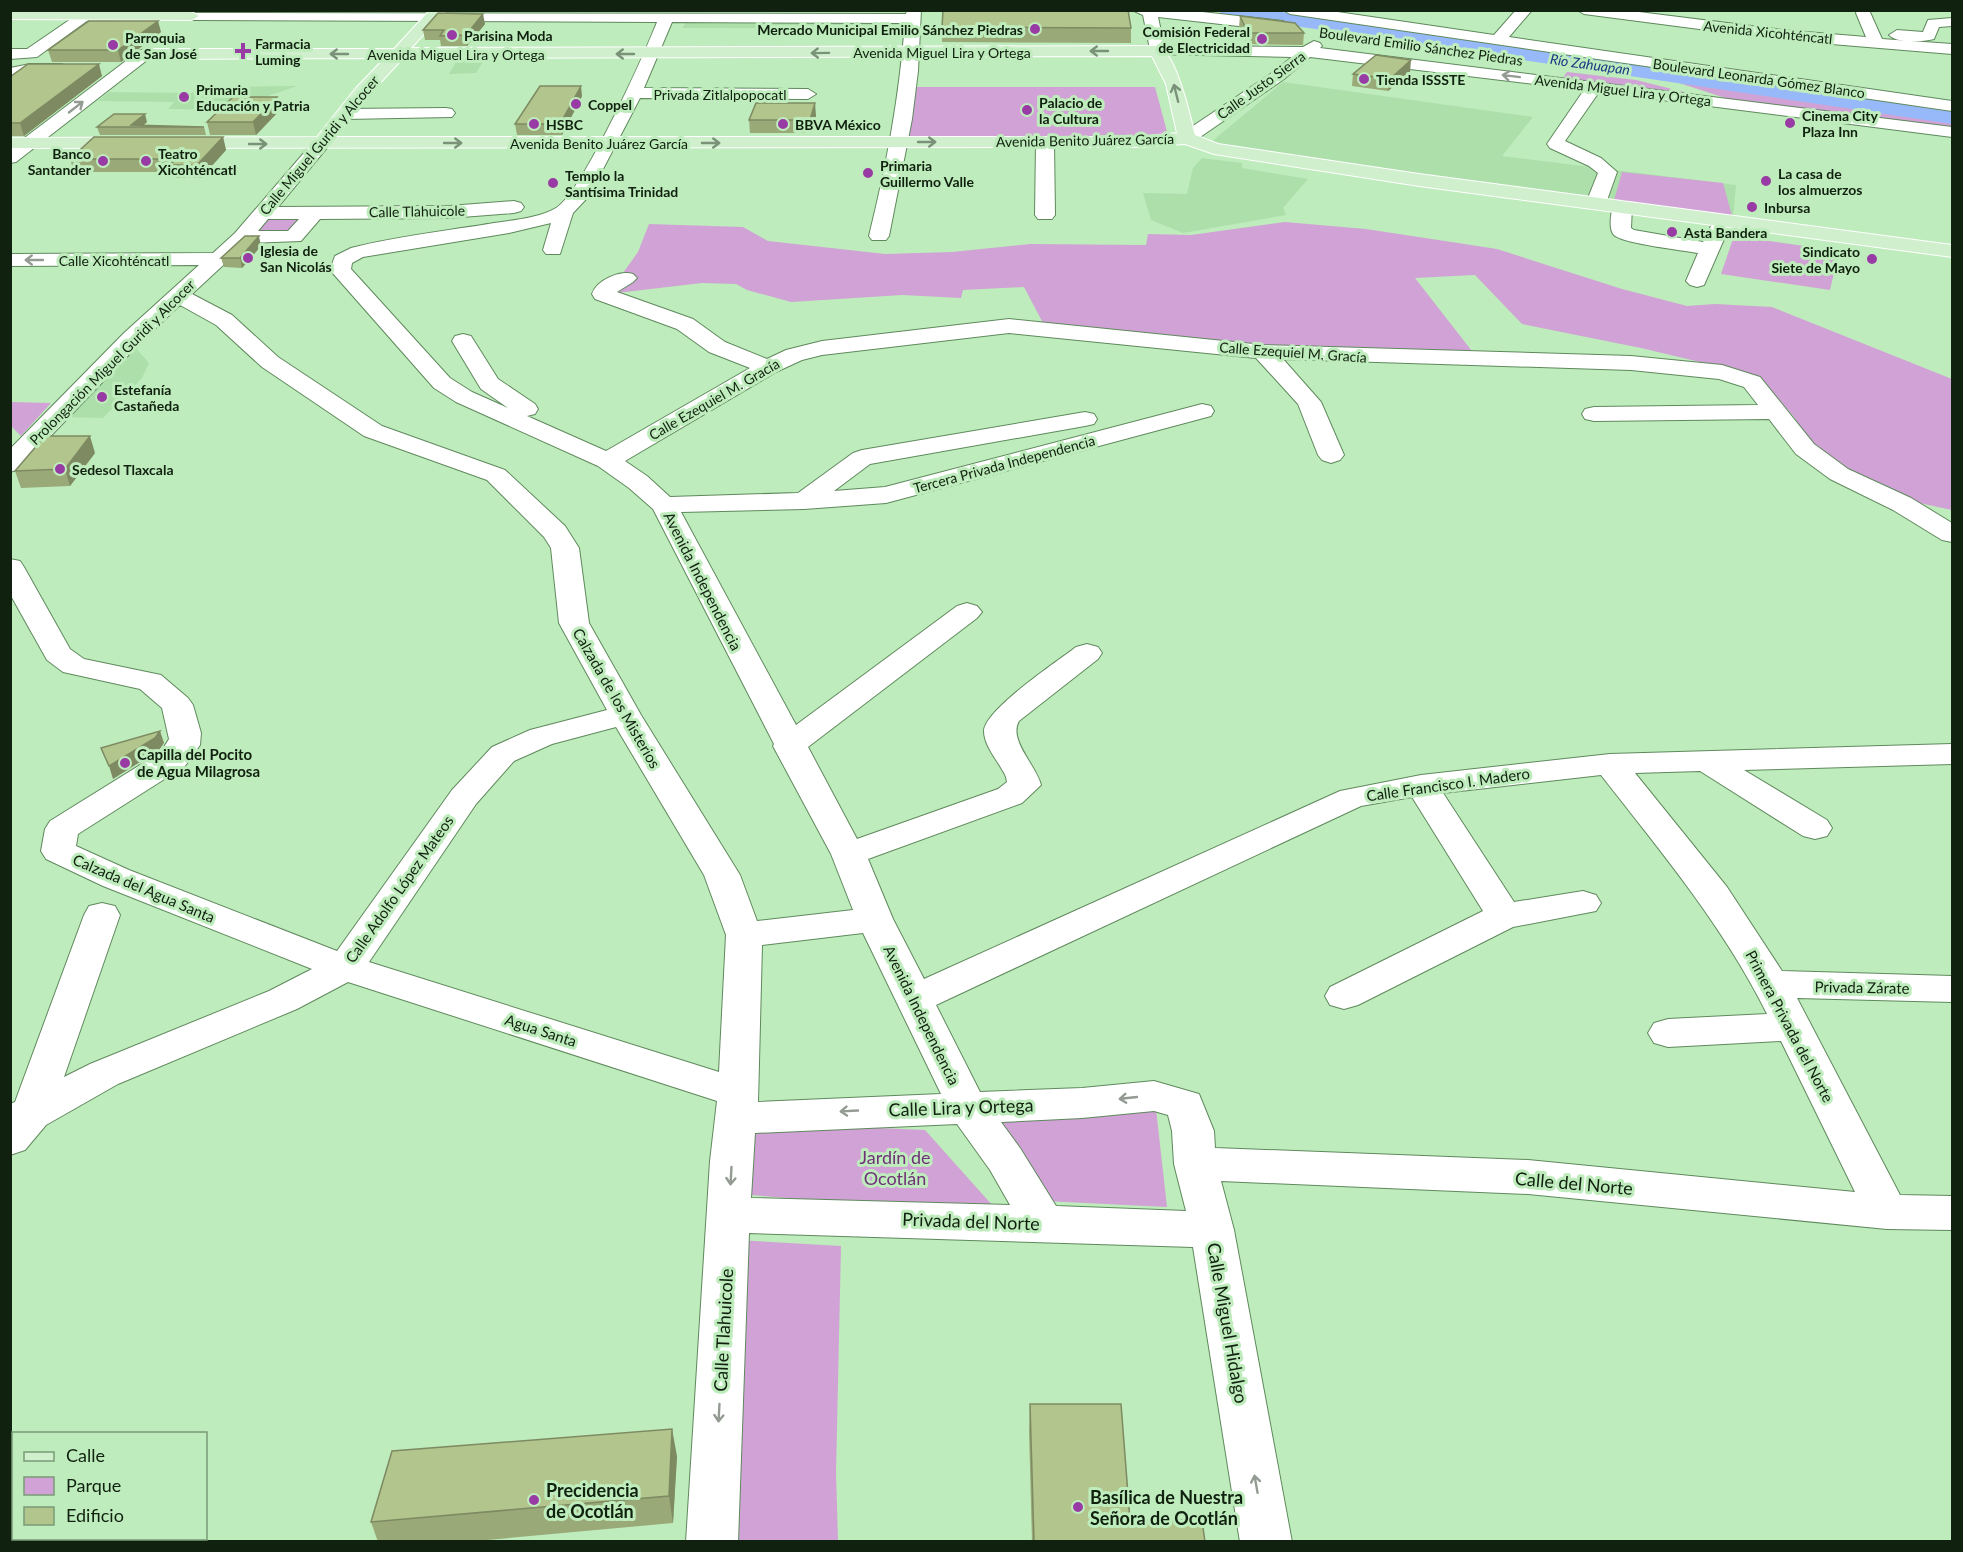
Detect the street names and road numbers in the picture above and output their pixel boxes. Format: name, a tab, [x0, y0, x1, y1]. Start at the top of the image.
street label: Avenida Xicohténcatl	[1703, 17, 1833, 47]
street label: Boulevard Emilio Sánchez Piedras	[1318, 23, 1524, 69]
street label: Avenida Miguel Lira y Ortega	[853, 44, 1031, 61]
street label: Avenida Miguel Lira y Ortega	[367, 46, 545, 63]
street label: Calle Justo Sierra	[1214, 47, 1308, 123]
street label: Boulevard Leonarda Gómez Blanco	[1652, 55, 1866, 101]
street label: Avenida Miguel Lira y Ortega	[1534, 71, 1712, 109]
street label: Calle Miguel Guridi y Alcocer	[256, 72, 382, 218]
street label: Privada Zitlalpopocatl	[654, 86, 786, 103]
street label: Avenida Benito Juárez García	[996, 130, 1174, 150]
street label: Avenida Benito Juárez García	[510, 135, 688, 152]
street label: Calle Tlahuicole	[369, 202, 465, 220]
street label: Calle Xicohténcatl	[59, 252, 169, 269]
street label: Prolongación Miguel Guridi y Alcocer	[26, 276, 198, 448]
street label: Calle Ezequiel M. Gracía	[1219, 338, 1367, 366]
street label: Calle Ezequiel M. Gracía	[646, 355, 782, 443]
street label: Tercera Privada Independencia	[911, 432, 1097, 496]
street label: Avenida Independencia	[660, 509, 746, 653]
street label: Calzada de los Misterios	[570, 625, 664, 771]
street label: Calle Francisco I. Madero	[1365, 764, 1531, 804]
street label: Calle Adolfo López Mateos	[341, 812, 457, 966]
street label: Calzada del Agua Santa	[70, 850, 218, 926]
street label: Avenida Independencia	[880, 942, 964, 1088]
street label: Primera Privada del Norte	[1742, 947, 1838, 1105]
street label: Privada Zárate	[1814, 977, 1910, 997]
street label: Agua Santa	[503, 1010, 579, 1050]
street label: Calle Lira y Ortega	[888, 1093, 1034, 1121]
street label: Calle del Norte	[1514, 1167, 1634, 1199]
street label: Privada del Norte	[902, 1208, 1040, 1234]
street label: Calle Miguel Hidalgo	[1203, 1241, 1253, 1405]
street label: Calle Tlahuicole	[709, 1268, 737, 1392]

